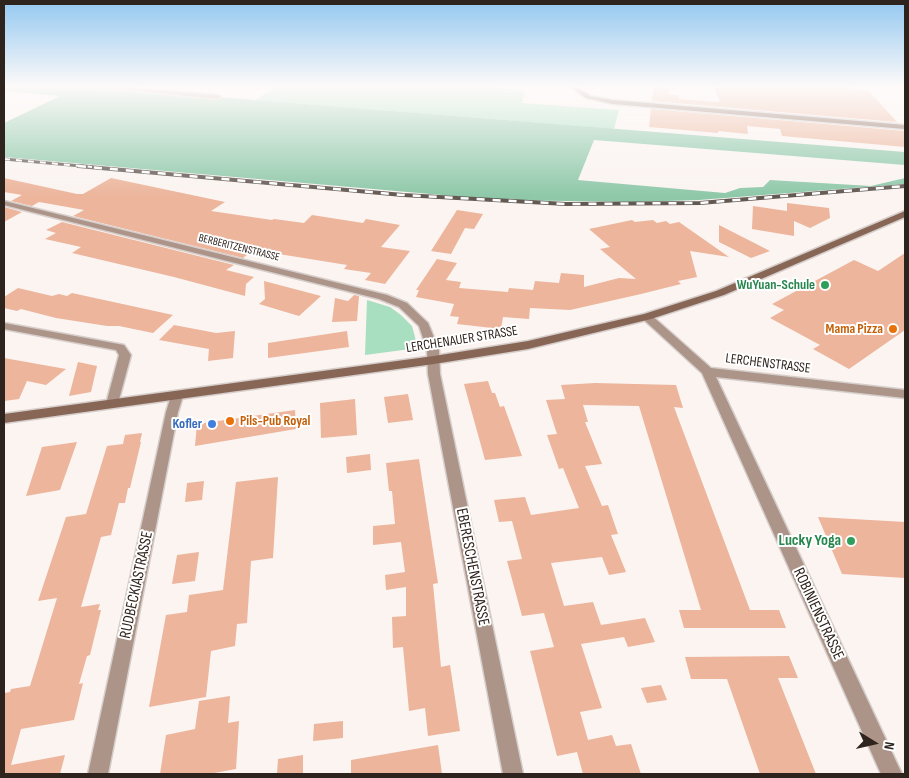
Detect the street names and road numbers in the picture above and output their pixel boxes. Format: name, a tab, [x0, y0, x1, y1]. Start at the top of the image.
street label: BERBERITZENSTRASSE	[197, 232, 281, 264]
street label: LERCHENAUER STRASSE	[405, 323, 519, 357]
street label: LERCHENSTRASSE	[725, 350, 811, 378]
street label: EBERESCHENSTRASSE	[451, 507, 493, 627]
street label: RUDBECKIASTRASSE	[116, 530, 158, 640]
street label: ROBINIENSTRASSE	[788, 565, 848, 663]

